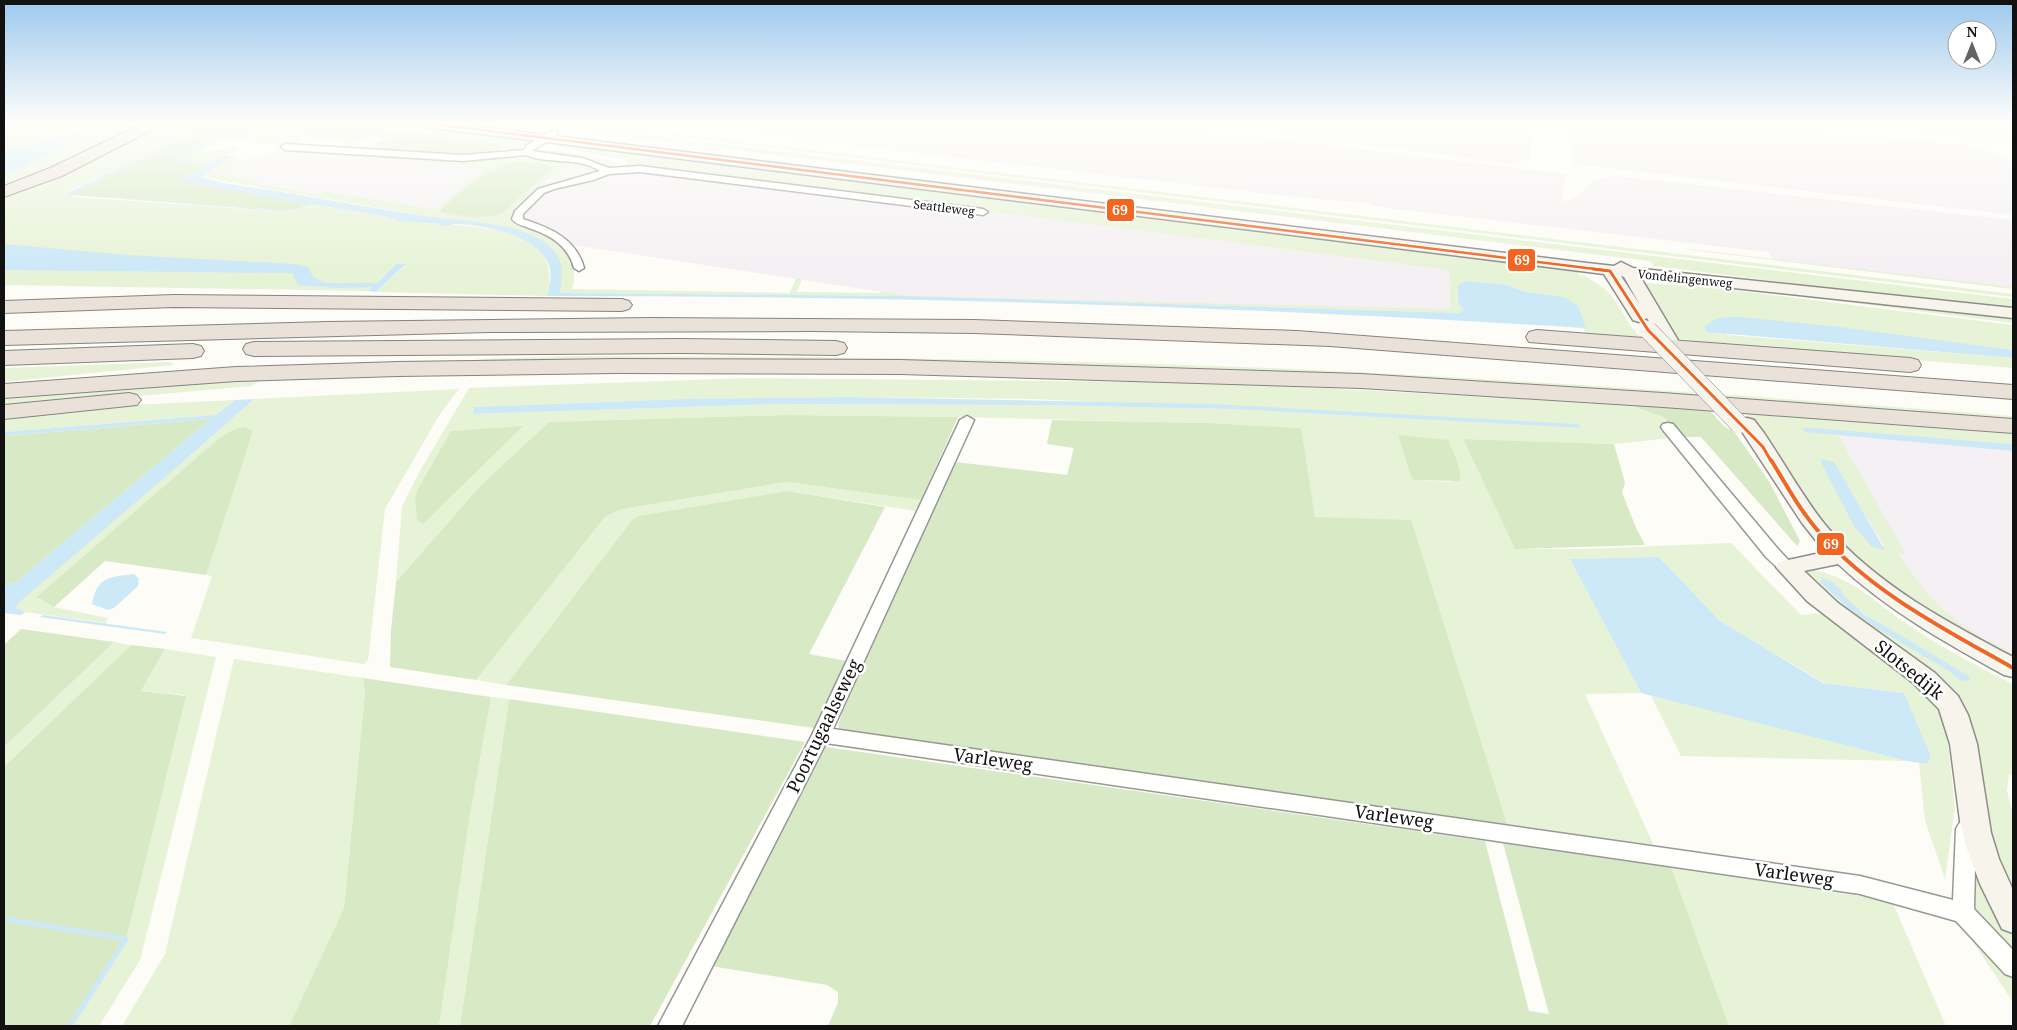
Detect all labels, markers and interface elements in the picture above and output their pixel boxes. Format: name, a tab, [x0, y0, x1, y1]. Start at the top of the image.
north arrow	[1947, 20, 1997, 70]
text: N	[1966, 22, 1978, 41]
street label: Seattleweg	[912, 195, 976, 220]
line badge: 69	[1106, 198, 1135, 222]
text: 69	[1112, 200, 1128, 219]
line badge: 69	[1507, 248, 1536, 272]
text: 69	[1514, 250, 1530, 269]
street label: Vondelingenweg	[1637, 265, 1734, 292]
line badge: 69	[1816, 532, 1845, 556]
text: 69	[1823, 534, 1839, 553]
street label: Slotsedijk	[1870, 634, 1950, 705]
street label: Poortugaalseweg	[780, 654, 866, 796]
street label: Varleweg	[952, 742, 1035, 776]
street label: Varleweg	[1353, 799, 1436, 833]
street label: Varleweg	[1753, 857, 1836, 891]

